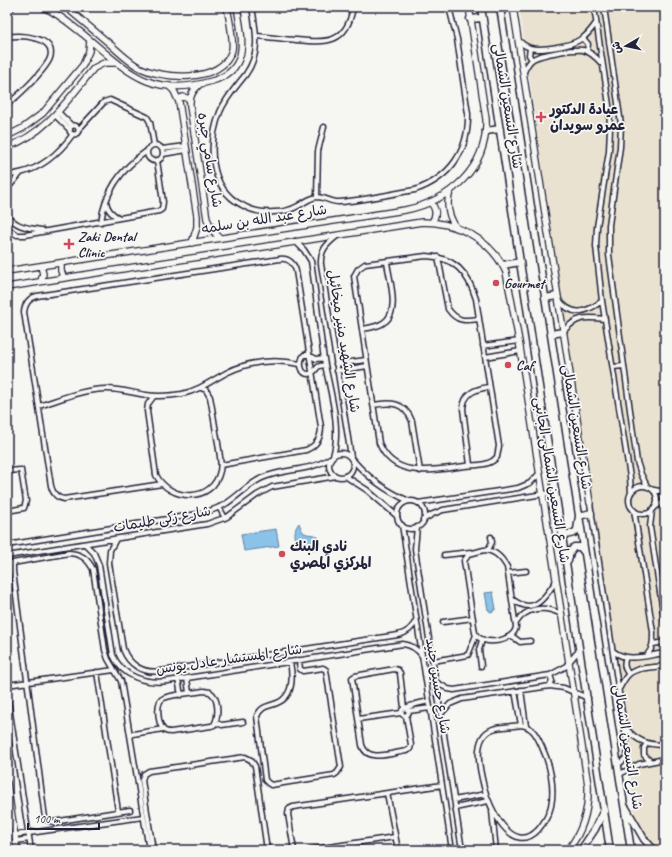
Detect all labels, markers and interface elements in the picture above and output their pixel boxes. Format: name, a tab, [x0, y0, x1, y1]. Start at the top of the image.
north arrow	[606, 26, 646, 66]
text: ش	[608, 40, 624, 55]
street label: شارع التسعين الشمالى	[489, 42, 526, 170]
place label: عيادة الدكتور عمرو سويدان	[548, 101, 626, 135]
street label: شارع سامي جبره	[190, 111, 226, 210]
marker: عيادة الدكتور عمرو سويدان	[535, 111, 547, 123]
street label: شارع عبد الله بن سلمه	[200, 201, 328, 238]
place label: Zaki Dental Clinic	[78, 228, 139, 261]
marker: Zaki Dental Clinic	[63, 238, 75, 250]
street label: شارع الشهيد منير ميخائيل	[323, 268, 364, 414]
place label: Gourmet	[504, 275, 546, 292]
marker: Gourmet	[491, 278, 501, 288]
place label: Caf	[516, 357, 537, 374]
marker: Caf	[503, 360, 513, 370]
street label: شارع التسعين الشمالى	[558, 363, 595, 491]
street label: شارع التسعين الشمالى الجانبى	[529, 396, 574, 565]
street label: شارع زكى طليمات	[112, 502, 212, 537]
place label: نادي البنك المركزي المصري	[290, 538, 372, 573]
marker: نادي البنك المركزي المصري	[277, 549, 287, 559]
street label: شارع حسين جنيد	[421, 637, 454, 735]
street label: شارع المستشار عادل يونس	[155, 640, 303, 679]
street label: شارع التسعين الشمالى	[609, 683, 646, 811]
scale bar	[28, 805, 99, 831]
text: 100 m	[34, 811, 61, 827]

